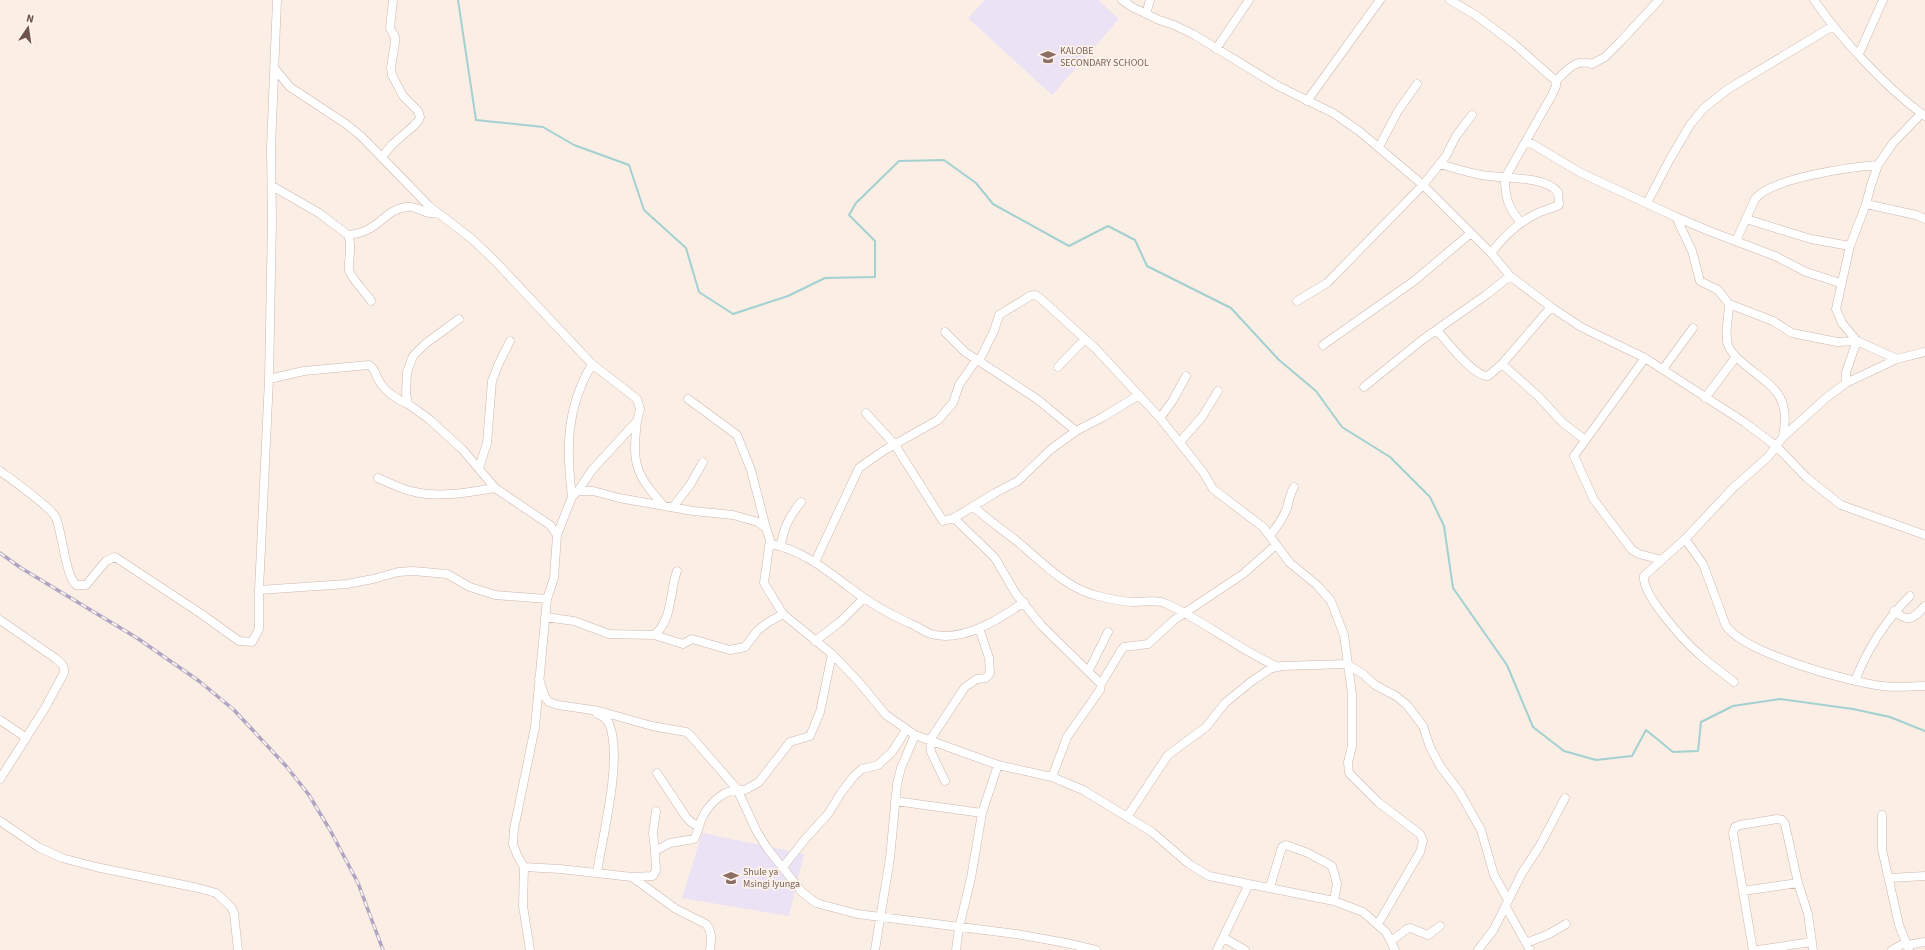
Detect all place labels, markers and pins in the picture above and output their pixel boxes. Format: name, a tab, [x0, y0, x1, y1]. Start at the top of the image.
place label: KALOBE SECONDARY SCHOOL	[1060, 44, 1149, 70]
school or university icon: KALOBE SECONDARY SCHOOL	[1039, 48, 1057, 66]
place label: Shule ya Msingi Iyunga	[743, 865, 800, 891]
school or university icon: Shule ya Msingi Iyunga	[722, 869, 740, 887]

